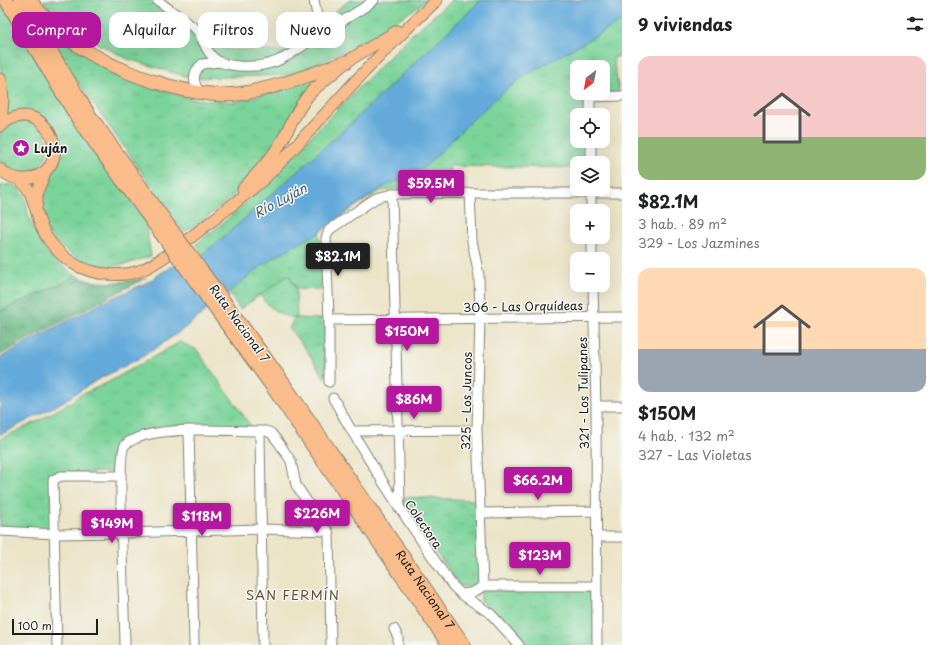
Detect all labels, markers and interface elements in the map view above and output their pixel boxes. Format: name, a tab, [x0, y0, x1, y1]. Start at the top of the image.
text: 9 viviendas	[638, 11, 733, 37]
chip: Comprar	[12, 12, 101, 48]
chip: Alquilar	[109, 12, 190, 48]
chip: Filtros	[198, 12, 268, 48]
chip: Nuevo	[276, 12, 345, 48]
icon: filters	[904, 13, 926, 35]
north arrow	[570, 60, 610, 100]
map controls	[570, 60, 610, 292]
icon: home	[746, 82, 818, 154]
button: locate	[570, 108, 610, 148]
place icon: Luján	[11, 138, 31, 158]
place label: Luján	[34, 139, 67, 157]
button: layers	[570, 156, 610, 196]
pin: $59.5M	[398, 170, 464, 204]
text: $59.5M	[407, 173, 455, 192]
water label: Río Luján	[250, 178, 311, 222]
text: $82.1M	[638, 188, 698, 214]
button: +	[570, 204, 610, 244]
text: 3 hab. · 89 m²	[638, 214, 727, 233]
text: 329 - Los Jazmines	[638, 233, 760, 252]
pin: $82.1M	[305, 243, 371, 277]
text: $82.1M	[315, 246, 361, 265]
button: −	[570, 252, 610, 292]
street label: Ruta Nacional 7	[205, 280, 275, 366]
icon: home	[746, 294, 818, 366]
street label: 306 - Las Orquídeas	[463, 296, 583, 316]
pin: $150M	[379, 318, 435, 352]
text: $150M	[385, 321, 429, 340]
street label: 321 - Los Tulipanes	[573, 336, 593, 449]
street label: 325 - Los Juncos	[456, 351, 476, 450]
pin: $86M	[390, 386, 438, 420]
text: $86M	[395, 389, 433, 408]
text: $150M	[638, 400, 696, 426]
text: 4 hab. · 132 m²	[638, 426, 735, 445]
text: 327 - Las Violetas	[638, 445, 751, 464]
pin: $66.2M	[505, 467, 571, 501]
text: $66.2M	[513, 470, 563, 489]
street label: Colectora	[401, 496, 447, 553]
pin: $226M	[289, 500, 345, 534]
pin: $118M	[174, 503, 230, 537]
text: $226M	[294, 503, 340, 522]
text: $118M	[182, 506, 222, 525]
pin: $149M	[84, 510, 140, 544]
text: $149M	[91, 513, 133, 532]
pin: $123M	[512, 542, 568, 576]
text: $123M	[518, 545, 562, 564]
street label: Ruta Nacional 7	[392, 546, 459, 633]
district label: SAN FERMÍN	[246, 585, 340, 604]
scale bar	[12, 617, 98, 636]
text: 100 m	[18, 617, 52, 634]

